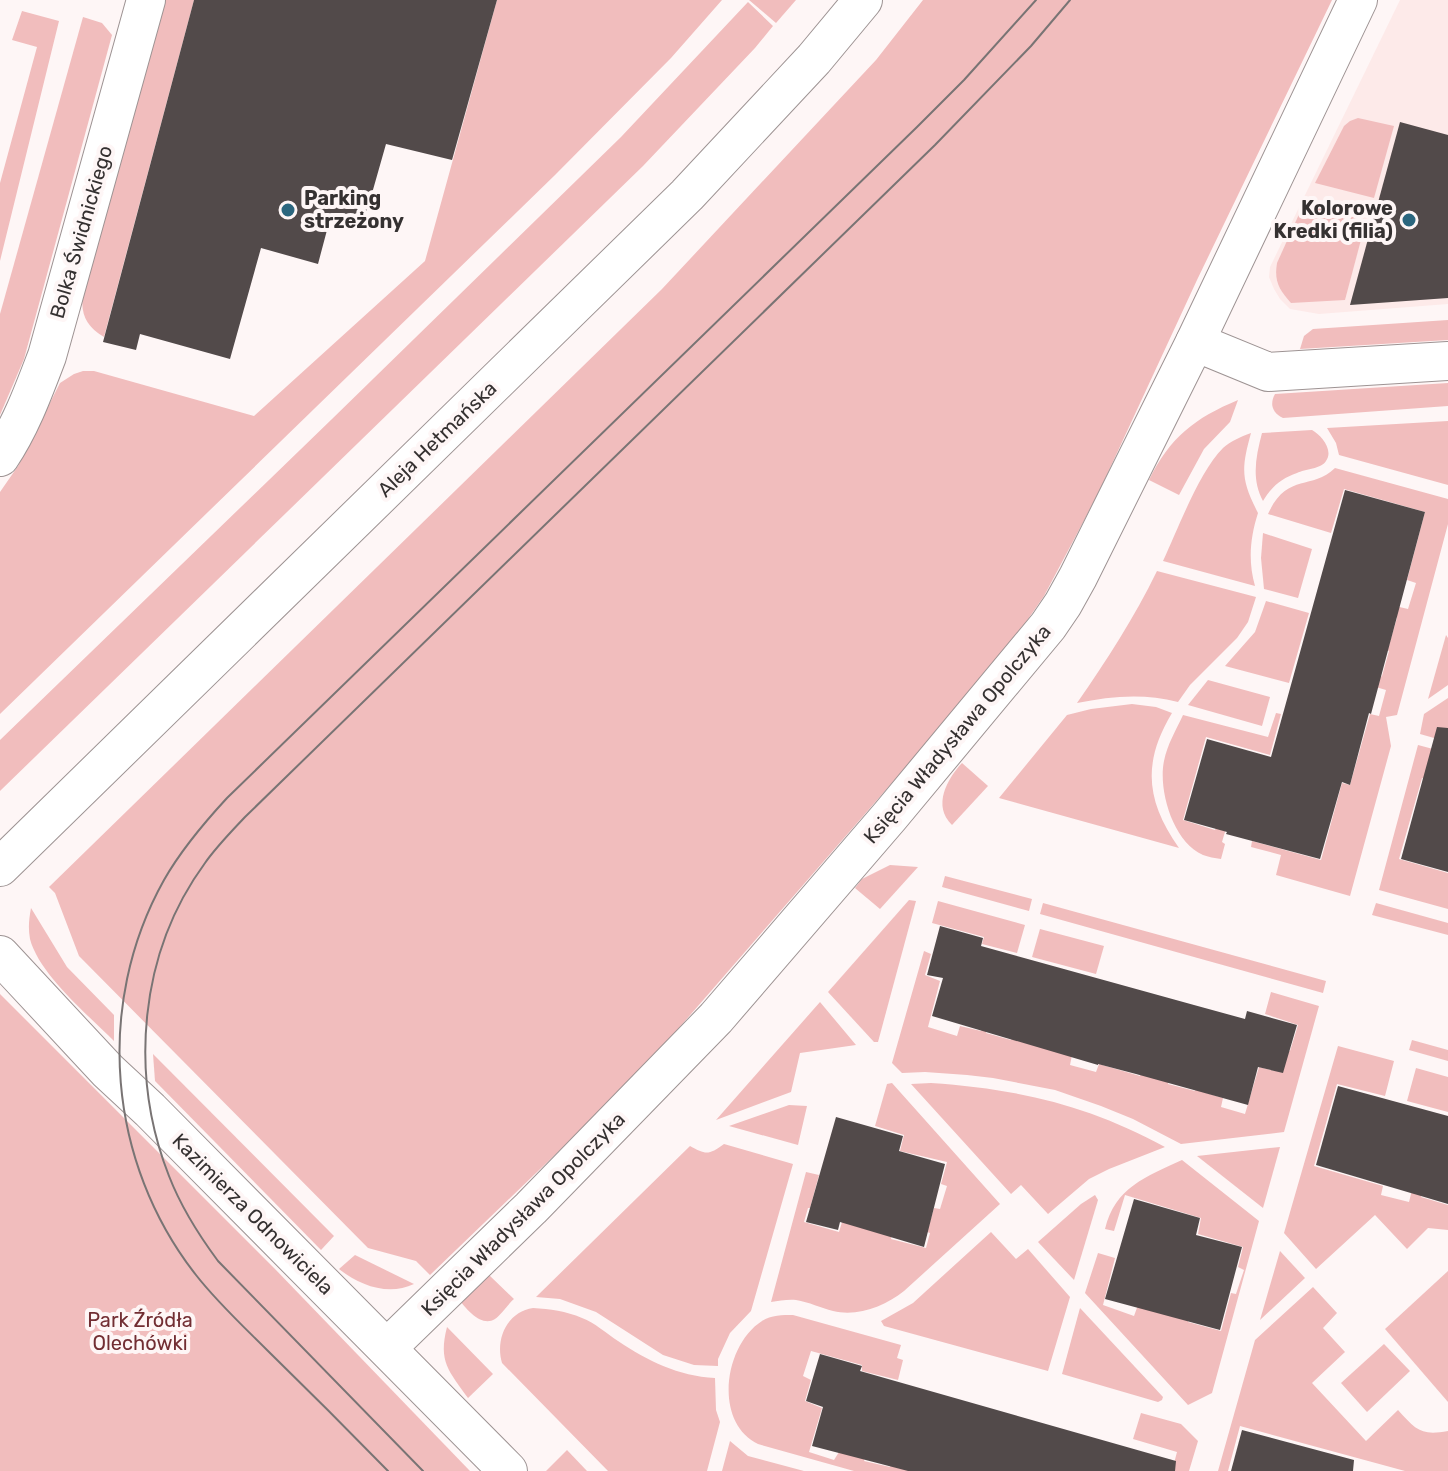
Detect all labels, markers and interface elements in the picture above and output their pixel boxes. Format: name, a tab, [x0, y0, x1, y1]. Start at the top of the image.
street label: Bolka Świdnickiego	[45, 143, 117, 321]
place label: Parking strzeżony	[304, 186, 404, 233]
place label: Kolorowe Kredki (filia)	[1273, 196, 1393, 243]
marker: Parking strzeżony	[279, 201, 297, 219]
marker: Kolorowe Kredki (filia)	[1400, 211, 1418, 229]
street label: Aleja Hetmańska	[373, 376, 501, 502]
street label: Księcia Władysława Opolczyka	[858, 620, 1056, 848]
street label: Księcia Władysława Opolczyka	[416, 1107, 630, 1321]
street label: Kazimierza Odnowiciela	[167, 1128, 339, 1300]
park label: Park Źródła Olechówki	[87, 1308, 193, 1355]

